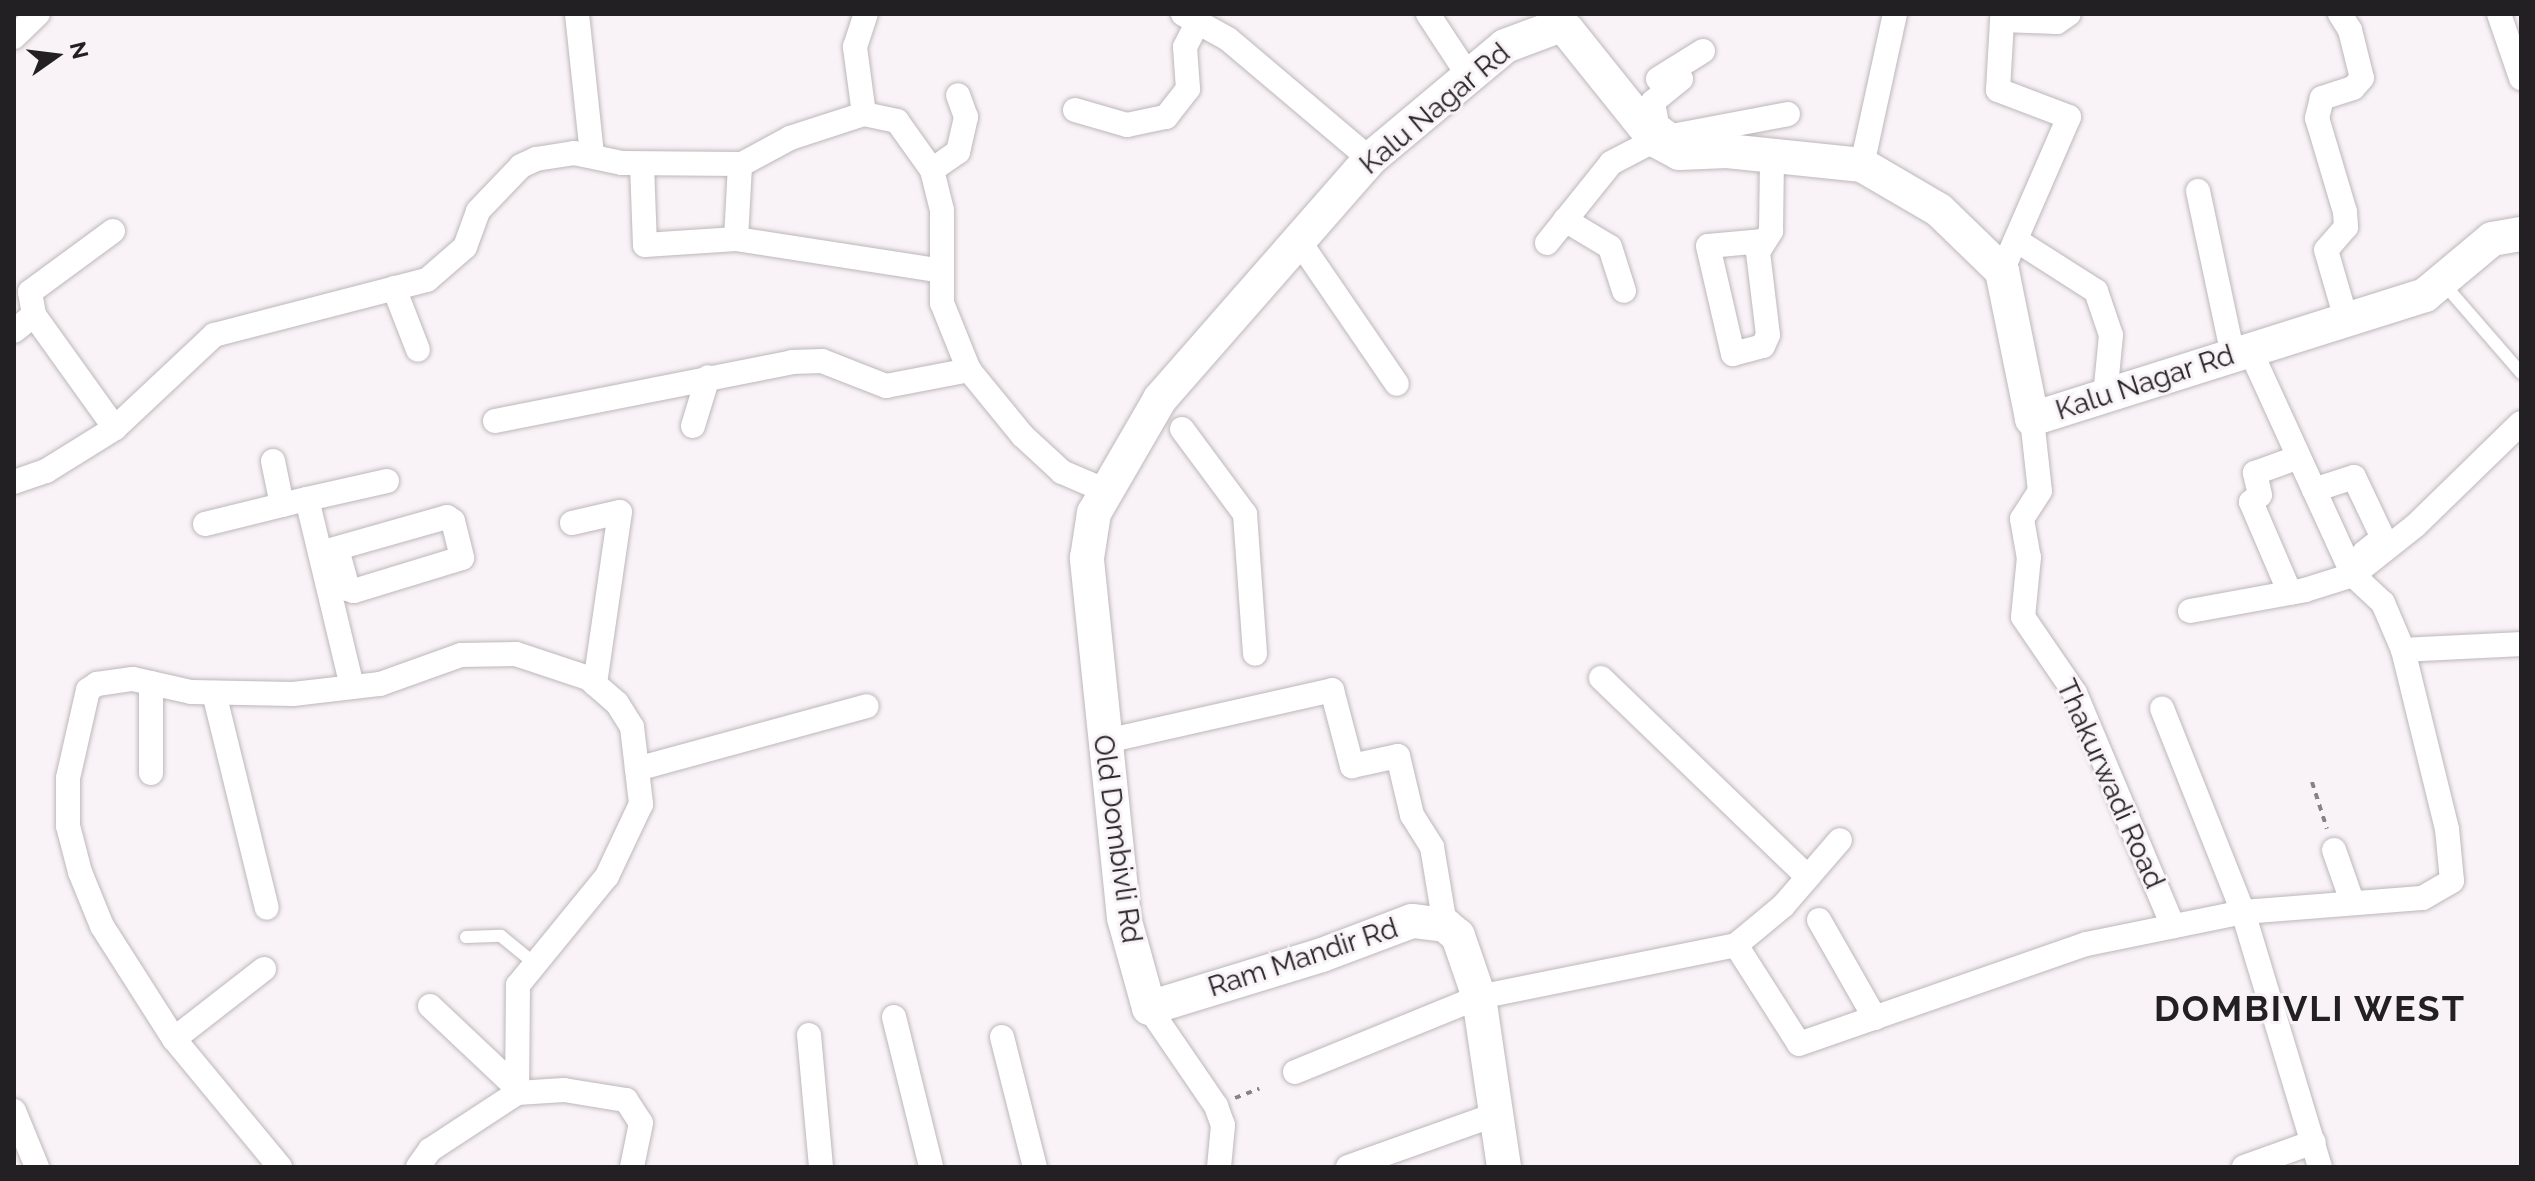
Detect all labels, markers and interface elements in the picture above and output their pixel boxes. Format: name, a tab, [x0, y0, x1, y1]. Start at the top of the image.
north arrow	[16, 16, 96, 96]
street label: Kalu Nagar Rd	[1353, 36, 1517, 182]
text: N	[65, 39, 94, 61]
street label: Kalu Nagar Rd	[2051, 338, 2239, 428]
street label: Thakurwadi Road	[2049, 674, 2171, 894]
street label: Old Dombivli Rd	[1086, 733, 1148, 945]
street label: Ram Mandir Rd	[1204, 911, 1402, 1005]
district label: DOMBIVLI WEST	[2153, 987, 2467, 1031]

